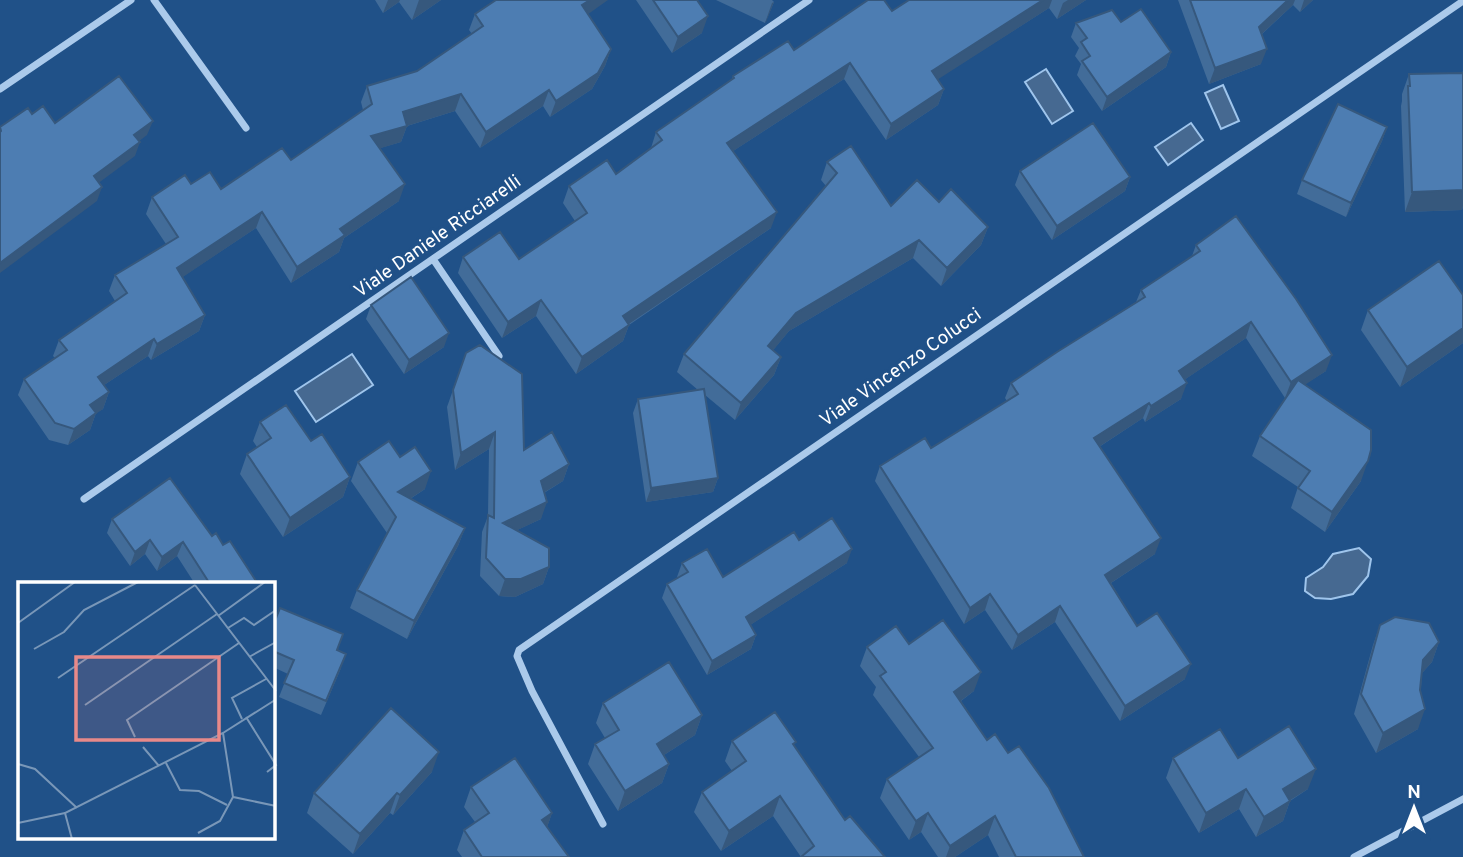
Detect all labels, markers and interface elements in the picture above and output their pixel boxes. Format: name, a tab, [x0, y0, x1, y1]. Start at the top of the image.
street label: Viale Daniele Ricciarelli	[350, 170, 526, 304]
street label: Viale Vincenzo Colucci	[815, 303, 987, 433]
inset map	[18, 582, 275, 840]
north arrow	[1379, 773, 1449, 843]
text: N	[1407, 781, 1421, 805]

